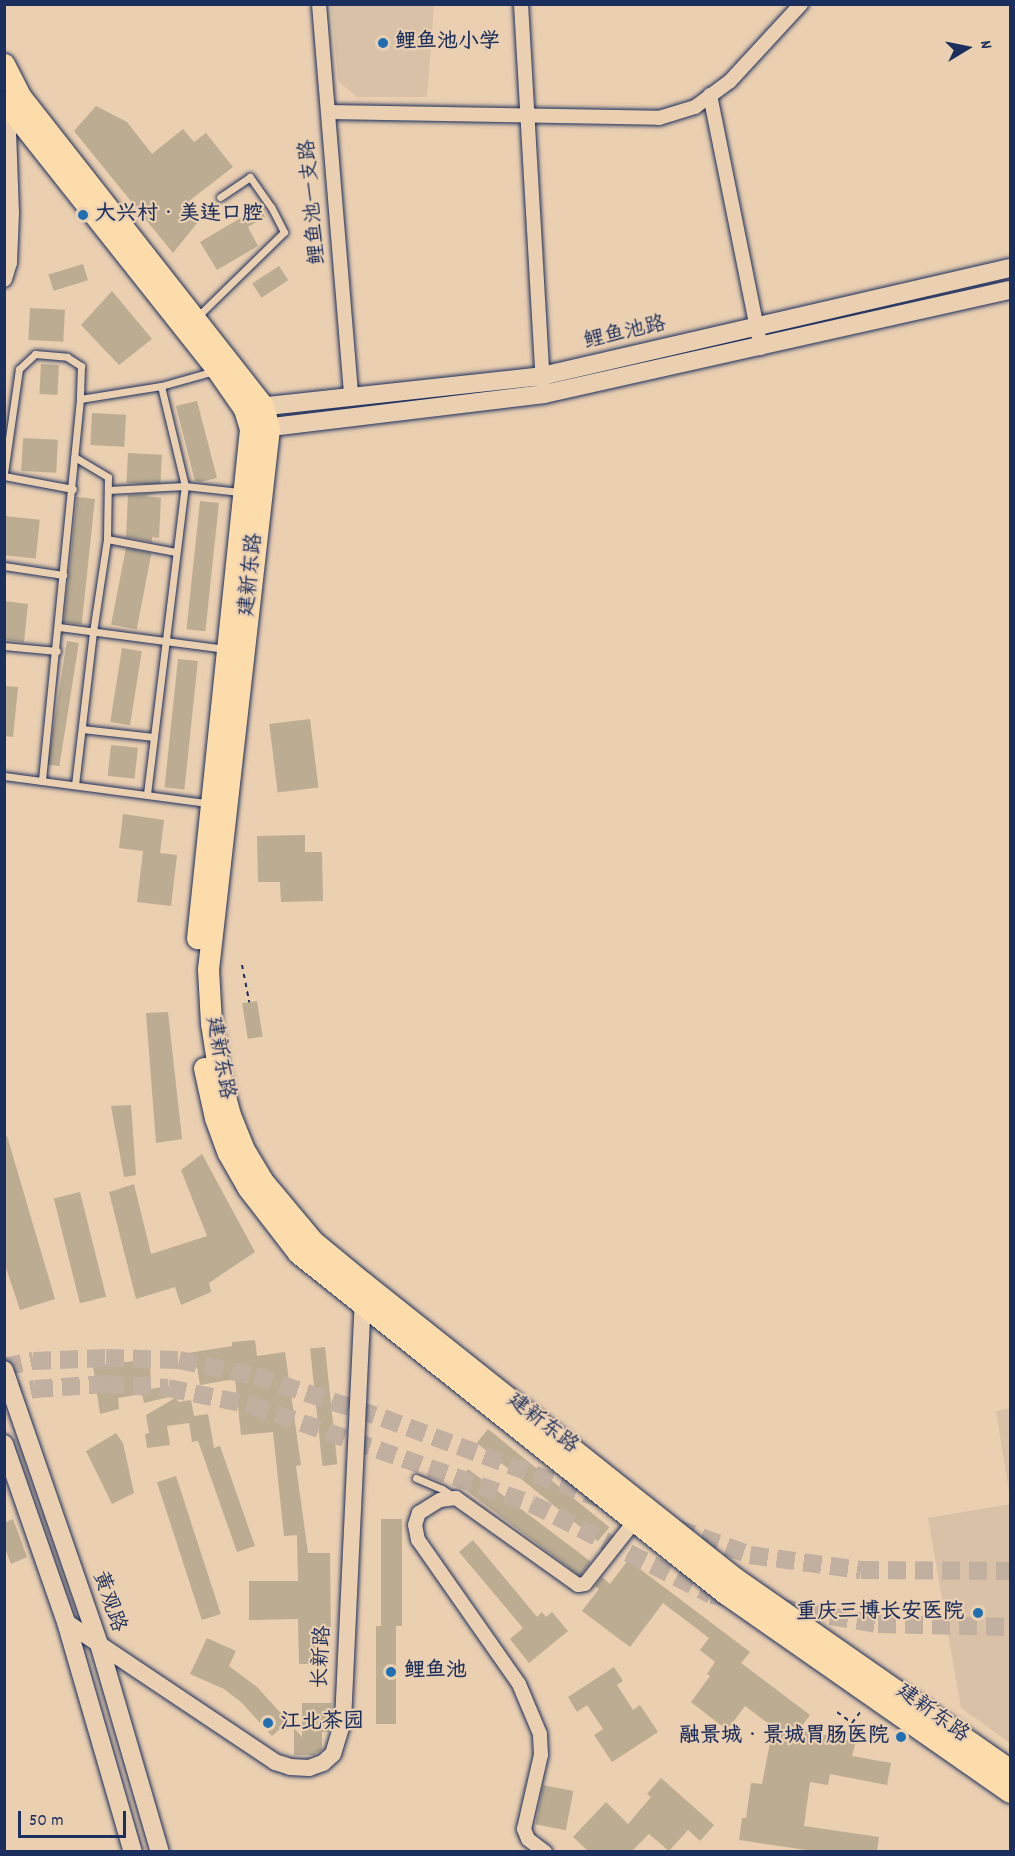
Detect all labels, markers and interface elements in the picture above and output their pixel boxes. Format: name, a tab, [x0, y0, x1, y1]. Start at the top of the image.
north arrow	[937, 18, 997, 78]
place label: 鲤鱼池小学	[395, 30, 500, 56]
marker: 鲤鱼池小学	[376, 36, 390, 50]
text: N	[973, 39, 997, 51]
street label: 鲤鱼池一支路	[296, 138, 332, 266]
place label: 大兴村‧美连口腔	[95, 202, 263, 228]
marker: 大兴村‧美连口腔	[76, 208, 90, 222]
street label: 鲤鱼池路	[581, 312, 669, 356]
street label: 建新东路	[235, 532, 269, 618]
street label: 建新东路	[199, 1014, 239, 1102]
street label: 建新东路	[501, 1388, 583, 1460]
street label: 黄观路	[86, 1568, 130, 1636]
place label: 重庆三博长安医院	[796, 1600, 964, 1626]
marker: 重庆三博长安医院	[969, 1604, 987, 1622]
street label: 长新路	[309, 1625, 337, 1689]
place label: 鲤鱼池	[404, 1659, 467, 1685]
marker: 鲤鱼池	[382, 1663, 400, 1681]
street label: 建新东路	[891, 1679, 973, 1749]
place label: 江北茶园	[280, 1710, 364, 1736]
marker: 江北茶园	[261, 1716, 275, 1730]
place label: 融景城‧景城胃肠医院	[679, 1724, 889, 1750]
marker: 融景城‧景城胃肠医院	[894, 1730, 908, 1744]
scale bar	[21, 1799, 129, 1837]
text: 50 m	[29, 1809, 64, 1834]

